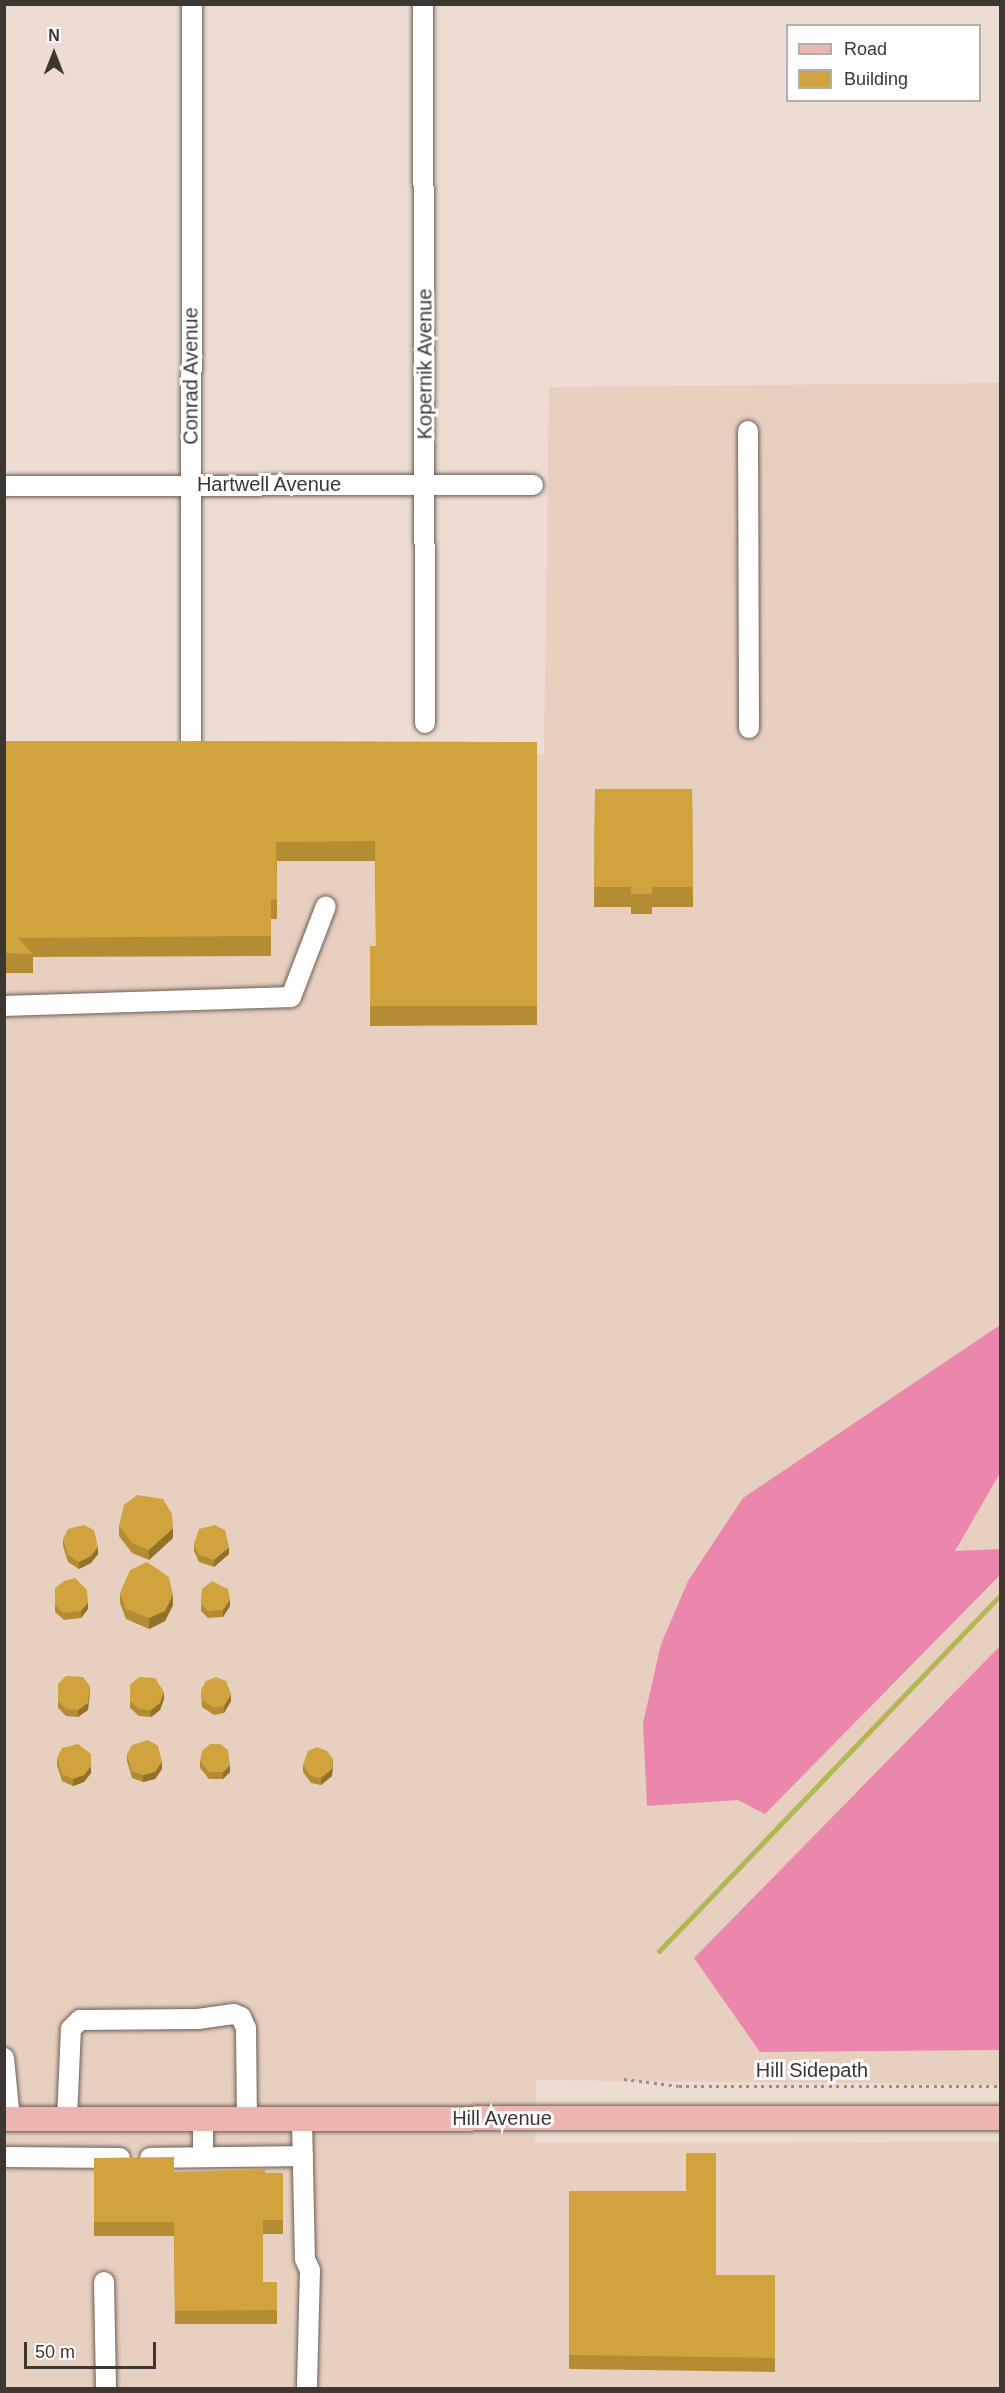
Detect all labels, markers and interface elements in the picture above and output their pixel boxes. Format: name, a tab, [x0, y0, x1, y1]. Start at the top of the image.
north arrow	[24, 24, 84, 84]
legend	[786, 24, 981, 102]
text: N	[48, 27, 60, 44]
text: Road	[844, 39, 887, 59]
text: Building	[844, 69, 908, 89]
street label: Kopernik Avenue	[413, 288, 437, 440]
street label: Conrad Avenue	[179, 307, 203, 445]
street label: Hartwell Avenue	[196, 472, 342, 496]
street label: Hill Sidepath	[756, 2058, 868, 2082]
street label: Hill Avenue	[452, 2106, 552, 2130]
scale bar	[27, 2330, 159, 2368]
text: 50 m	[35, 2342, 75, 2362]

